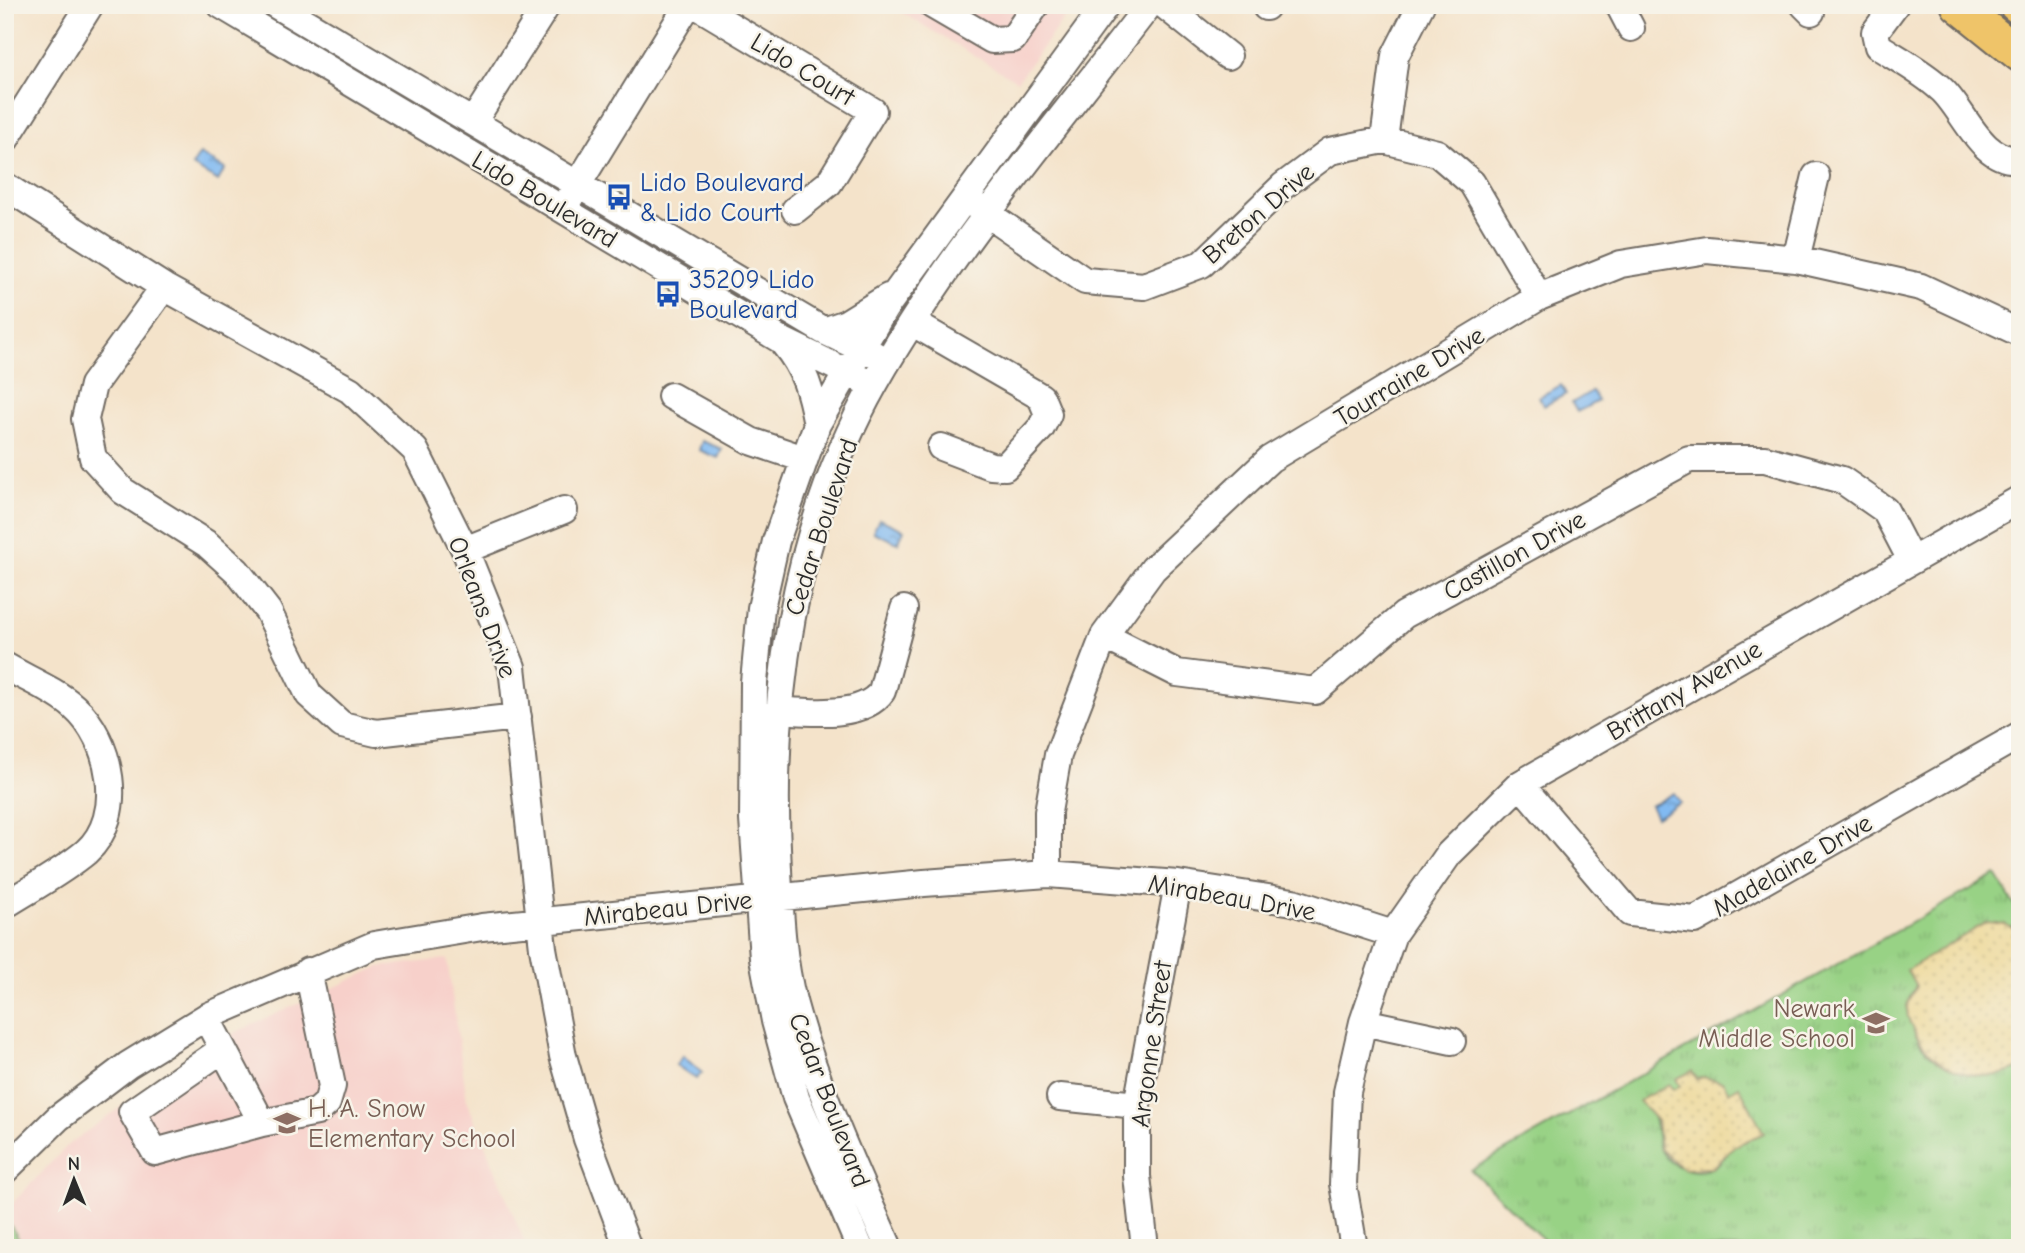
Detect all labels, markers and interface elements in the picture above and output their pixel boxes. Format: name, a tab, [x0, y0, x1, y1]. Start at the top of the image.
street label: Lido Court	[745, 27, 861, 113]
street label: Lido Boulevard	[466, 145, 623, 255]
street label: Breton Drive	[1197, 157, 1321, 270]
place label: Lido Boulevard & Lido Court	[640, 168, 804, 228]
bus stop icon: Lido Boulevard & Lido Court	[604, 182, 634, 212]
place label: 35209 Lido Boulevard	[689, 265, 815, 325]
bus stop icon: 35209 Lido Boulevard	[653, 279, 683, 309]
street label: Tourraine Drive	[1329, 320, 1490, 433]
street label: Cedar Boulevard	[779, 435, 865, 620]
street label: Castillon Drive	[1438, 505, 1591, 607]
street label: Orleans Drive	[441, 532, 523, 682]
street label: Brittany Avenue	[1602, 634, 1767, 747]
street label: Madelaine Drive	[1707, 808, 1878, 924]
street label: Mirabeau Drive	[1146, 869, 1318, 927]
street label: Mirabeau Drive	[582, 885, 754, 933]
street label: Argonne Street	[1125, 957, 1179, 1129]
place label: Newark Middle School	[1698, 994, 1855, 1054]
school or university icon: Newark Middle School	[1861, 1008, 1891, 1038]
street label: Cedar Boulevard	[782, 1009, 876, 1192]
place label: H. A. Snow Elementary School	[308, 1094, 516, 1154]
school or university icon: H. A. Snow Elementary School	[272, 1108, 302, 1138]
north arrow	[38, 1144, 108, 1214]
text: N	[67, 1153, 80, 1175]

